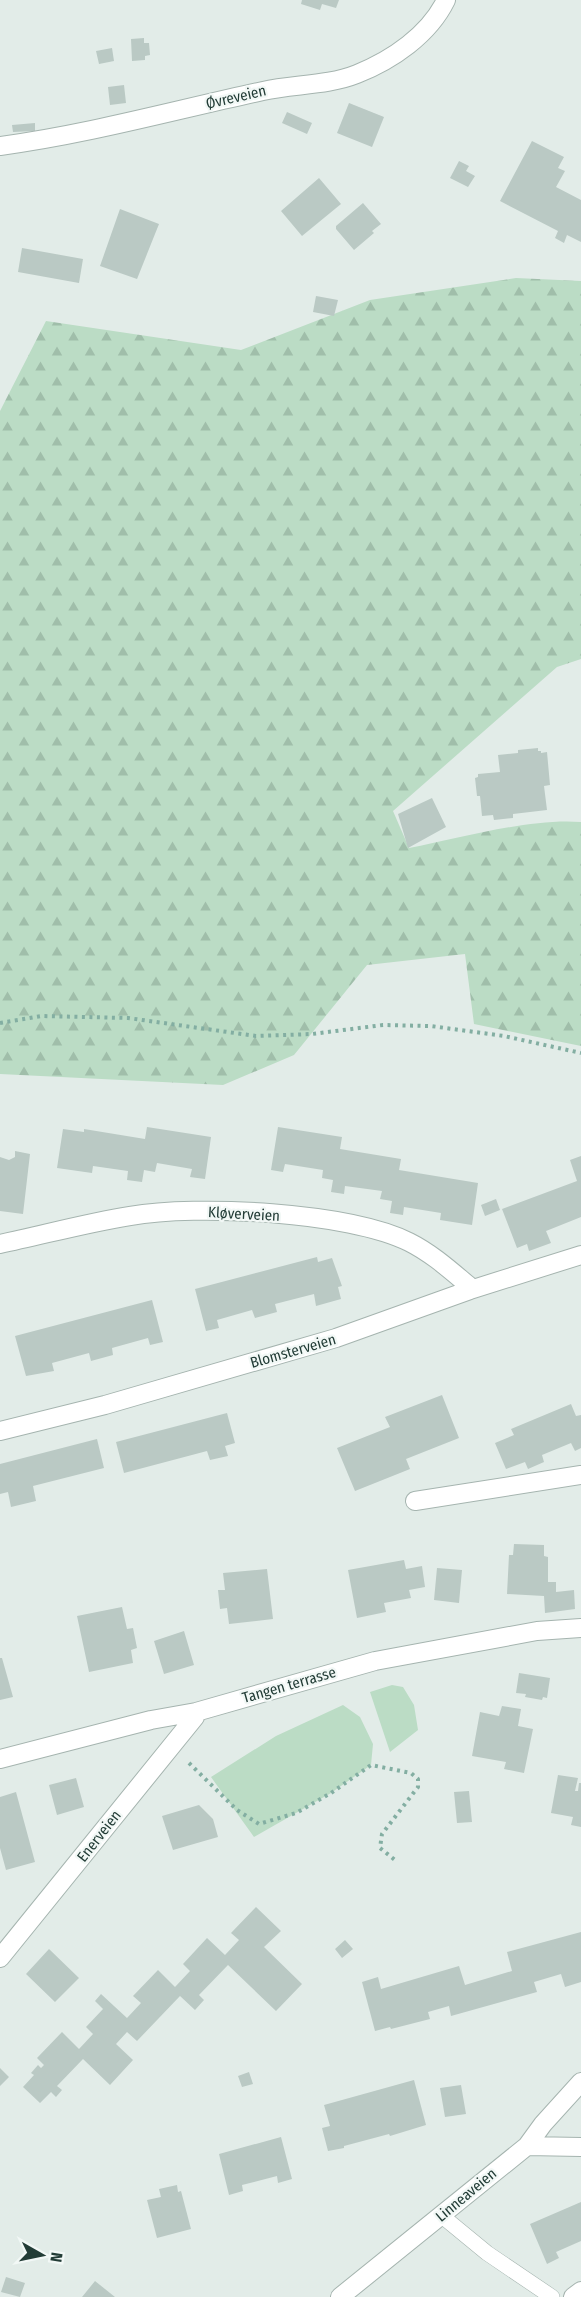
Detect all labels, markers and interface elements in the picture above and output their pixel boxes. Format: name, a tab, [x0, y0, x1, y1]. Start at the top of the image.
street label: Øvreveien	[204, 81, 268, 113]
street label: Kløverveien	[208, 1203, 280, 1225]
street label: Blomsterveien	[248, 1330, 338, 1372]
street label: Tangen terrasse	[240, 1663, 338, 1707]
street label: Enerveien	[73, 1807, 125, 1865]
street label: Linneaveien	[432, 2164, 500, 2226]
north arrow	[12, 2225, 72, 2285]
text: N	[46, 2251, 66, 2263]

